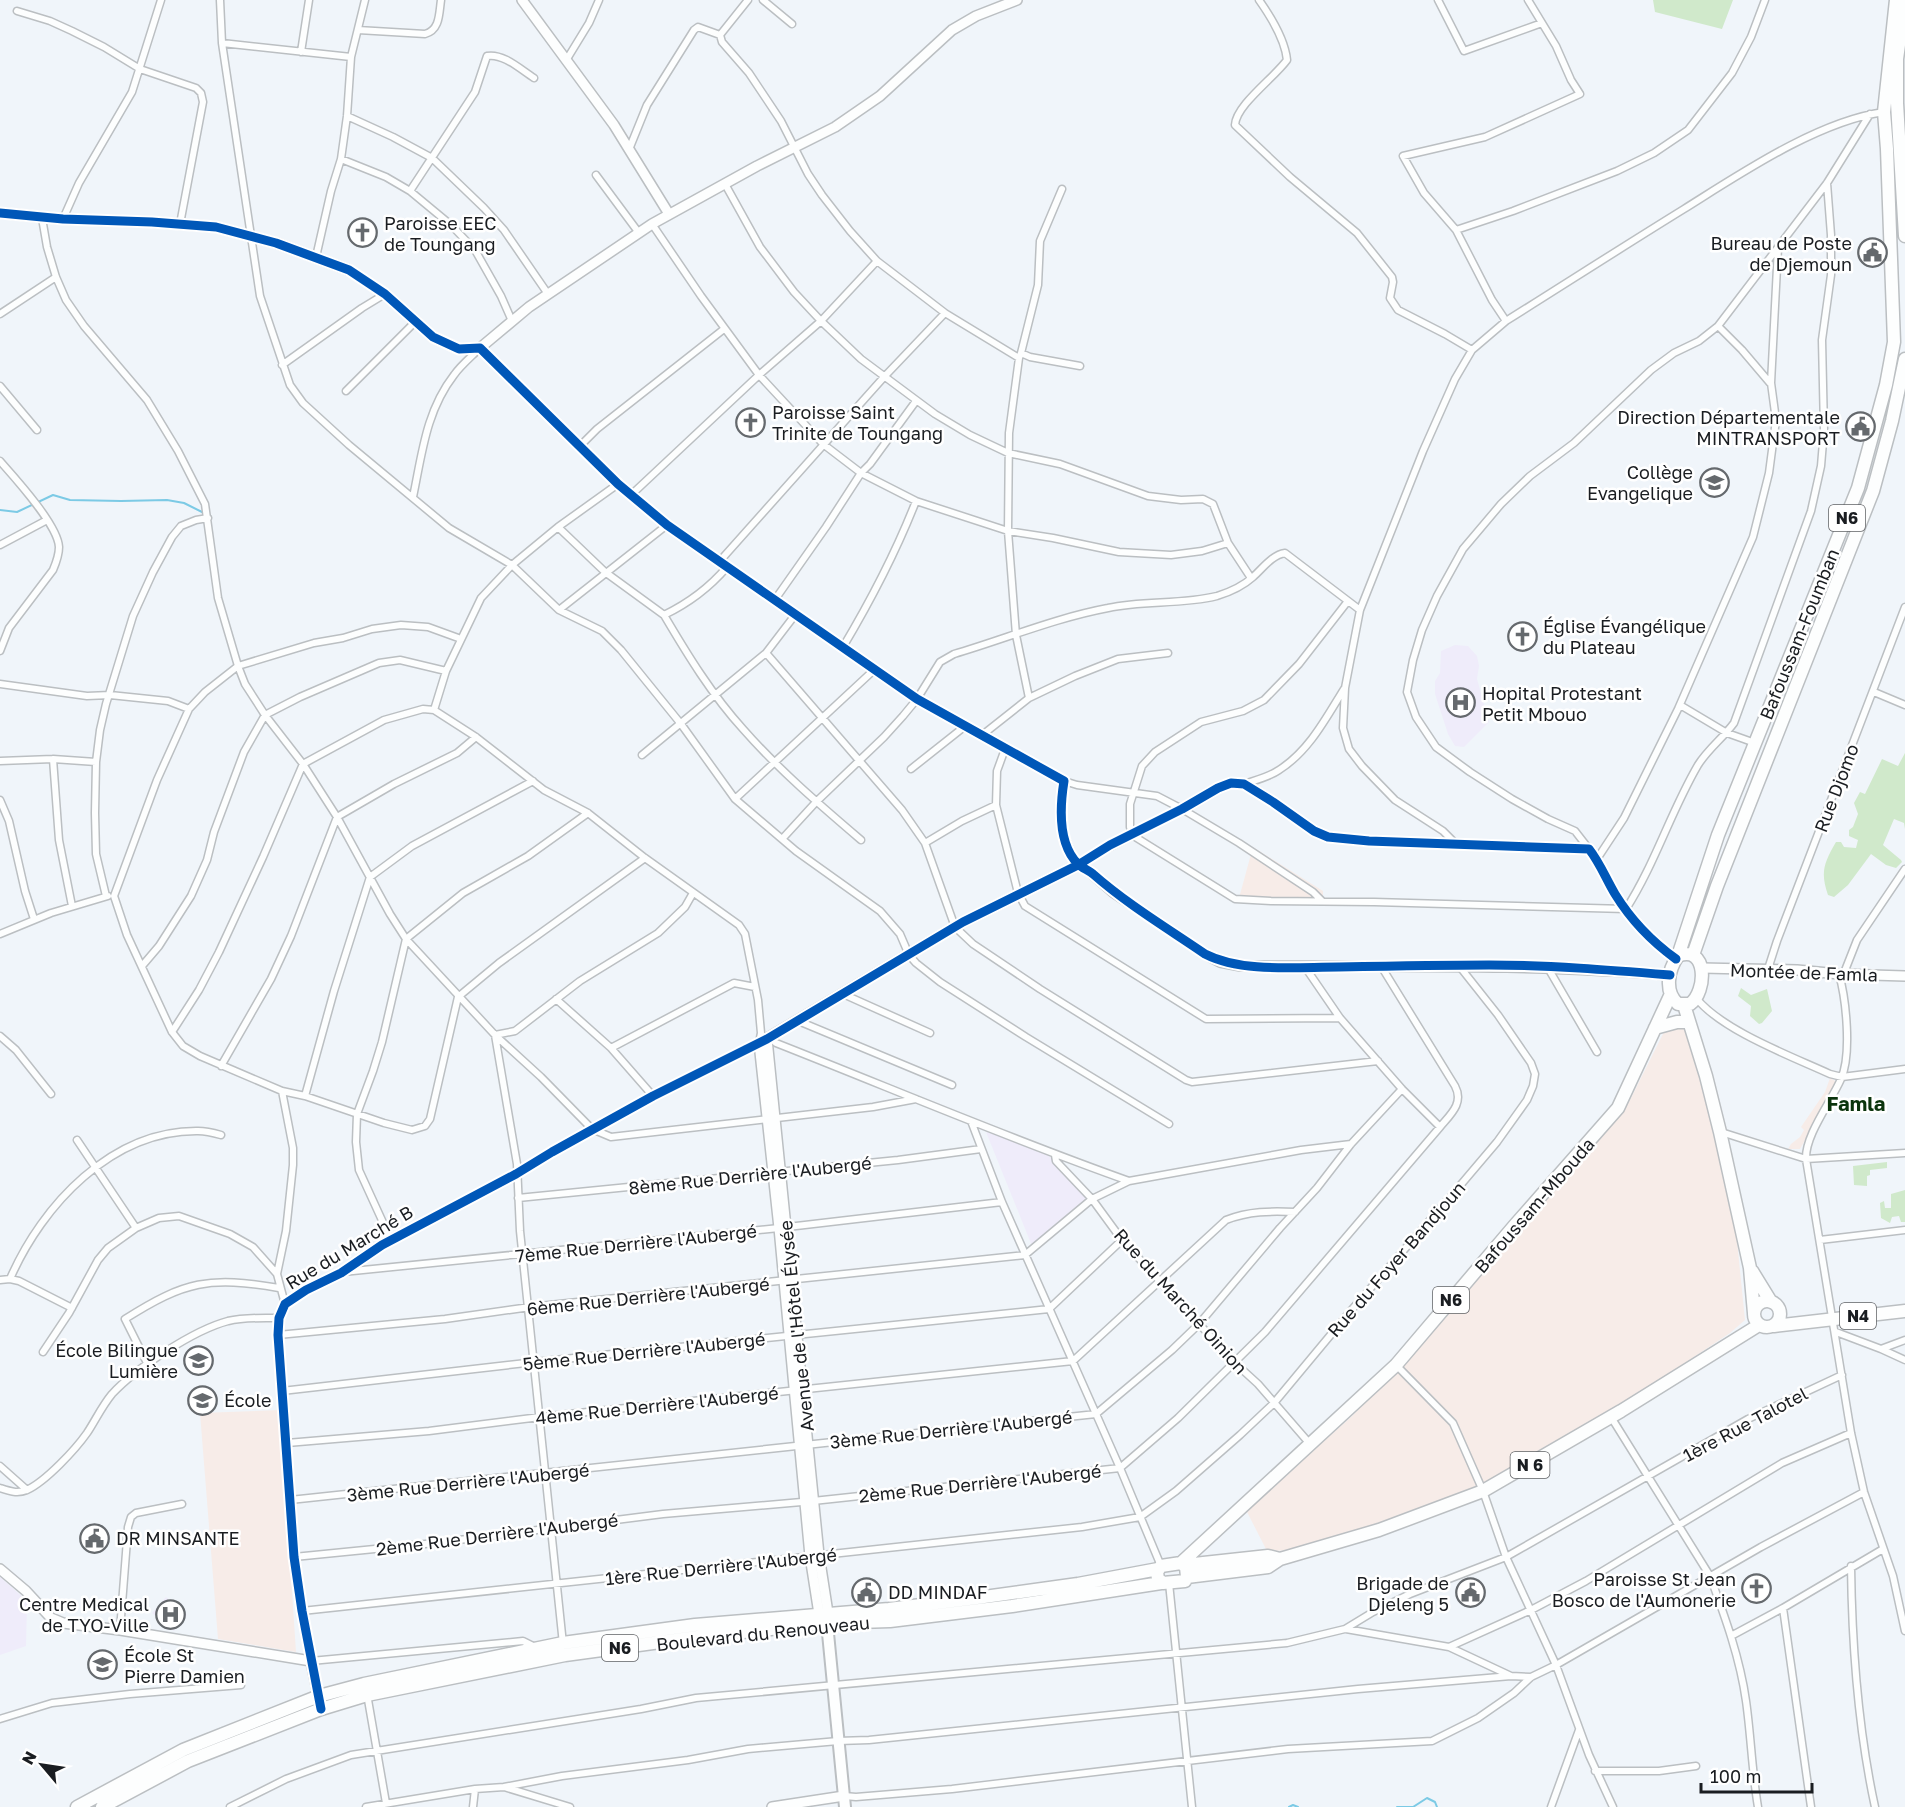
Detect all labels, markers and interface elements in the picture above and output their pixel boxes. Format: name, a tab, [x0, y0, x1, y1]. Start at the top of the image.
place label: Paroisse EEC de Toungang	[384, 212, 496, 255]
church icon: Paroisse EEC de Toungang	[347, 217, 379, 249]
place label: Bureau de Poste de Djemoun	[1711, 232, 1852, 275]
public building icon: Bureau de Poste de Djemoun	[1857, 237, 1889, 269]
place label: Paroisse Saint Trinite de Toungang	[772, 401, 943, 444]
church icon: Paroisse Saint Trinite de Toungang	[735, 406, 767, 438]
place label: Direction Départementale MINTRANSPORT	[1617, 406, 1840, 449]
public building icon: Direction Départementale MINTRANSPORT	[1845, 411, 1877, 443]
place label: Collège Evangelique	[1587, 461, 1693, 504]
school or university icon: Collège Evangelique	[1698, 466, 1730, 498]
road number: N6	[1829, 505, 1865, 531]
street label: Bafoussam-Foumban	[1755, 545, 1843, 723]
place label: Église Évangélique du Plateau	[1543, 615, 1706, 658]
church icon: Église Évangélique du Plateau	[1506, 620, 1538, 652]
place label: Hopital Protestant Petit Mbouo	[1482, 682, 1642, 725]
hospital icon: Hopital Protestant Petit Mbouo	[1445, 687, 1477, 719]
street label: Rue Djomo	[1809, 741, 1863, 835]
street label: Montée de Famla	[1730, 958, 1878, 986]
district label: Famla	[1827, 1091, 1885, 1115]
street label: Bafoussam-Mbouda	[1469, 1133, 1599, 1277]
street label: 8ème Rue Derrière l'Aubergé	[627, 1151, 873, 1199]
street label: Rue du Foyer Bandjoun	[1322, 1177, 1470, 1341]
street label: Rue du Marché B	[281, 1200, 417, 1294]
street label: 7ème Rue Derrière l'Aubergé	[514, 1219, 758, 1267]
street label: Avenue de l'Hôtel Élysée	[774, 1219, 818, 1433]
street label: Rue du Marché Oinion	[1110, 1224, 1252, 1378]
street label: 6ème Rue Derrière l'Aubergé	[525, 1272, 771, 1320]
road number: N6	[1433, 1287, 1469, 1313]
road number: N4	[1840, 1303, 1876, 1329]
street label: 5ème Rue Derrière l'Aubergé	[522, 1327, 766, 1375]
place label: École Bilingue Lumière	[55, 1339, 178, 1382]
school or university icon: École Bilingue Lumière	[183, 1344, 215, 1376]
street label: 4ème Rue Derrière l'Aubergé	[534, 1381, 780, 1429]
street label: 1ère Rue Talotel	[1679, 1382, 1811, 1466]
school or university icon: École	[187, 1384, 219, 1416]
place label: École	[224, 1389, 271, 1411]
street label: 3ème Rue Derrière l'Aubergé	[829, 1405, 1073, 1453]
road number: N 6	[1510, 1452, 1550, 1478]
street label: 3ème Rue Derrière l'Aubergé	[346, 1458, 590, 1506]
street label: 2ème Rue Derrière l'Aubergé	[858, 1459, 1102, 1507]
street label: 2ème Rue Derrière l'Aubergé	[375, 1508, 619, 1560]
public building icon: DR MINSANTE	[79, 1522, 111, 1554]
place label: DR MINSANTE	[116, 1527, 239, 1549]
street label: 1ère Rue Derrière l'Aubergé	[604, 1543, 838, 1589]
place label: Paroisse St Jean Bosco de l'Aumonerie	[1552, 1568, 1736, 1611]
place label: Brigade de Djeleng 5	[1356, 1572, 1449, 1615]
church icon: Paroisse St Jean Bosco de l'Aumonerie	[1741, 1573, 1773, 1605]
public building icon: DD MINDAF	[851, 1576, 883, 1608]
public building icon: Brigade de Djeleng 5	[1454, 1577, 1486, 1609]
place label: DD MINDAF	[888, 1581, 988, 1603]
place label: Centre Medical de TYO-Ville	[19, 1593, 149, 1636]
hospital icon: Centre Medical de TYO-Ville	[154, 1598, 186, 1630]
street label: Boulevard du Renouveau	[655, 1611, 871, 1655]
road number: N6	[602, 1635, 638, 1661]
place label: École St Pierre Damien	[124, 1644, 245, 1687]
school or university icon: École St Pierre Damien	[87, 1649, 119, 1681]
north arrow	[12, 1735, 72, 1795]
text: N	[17, 1748, 41, 1768]
scale bar	[1701, 1756, 1812, 1794]
text: 100 m	[1710, 1765, 1761, 1787]

